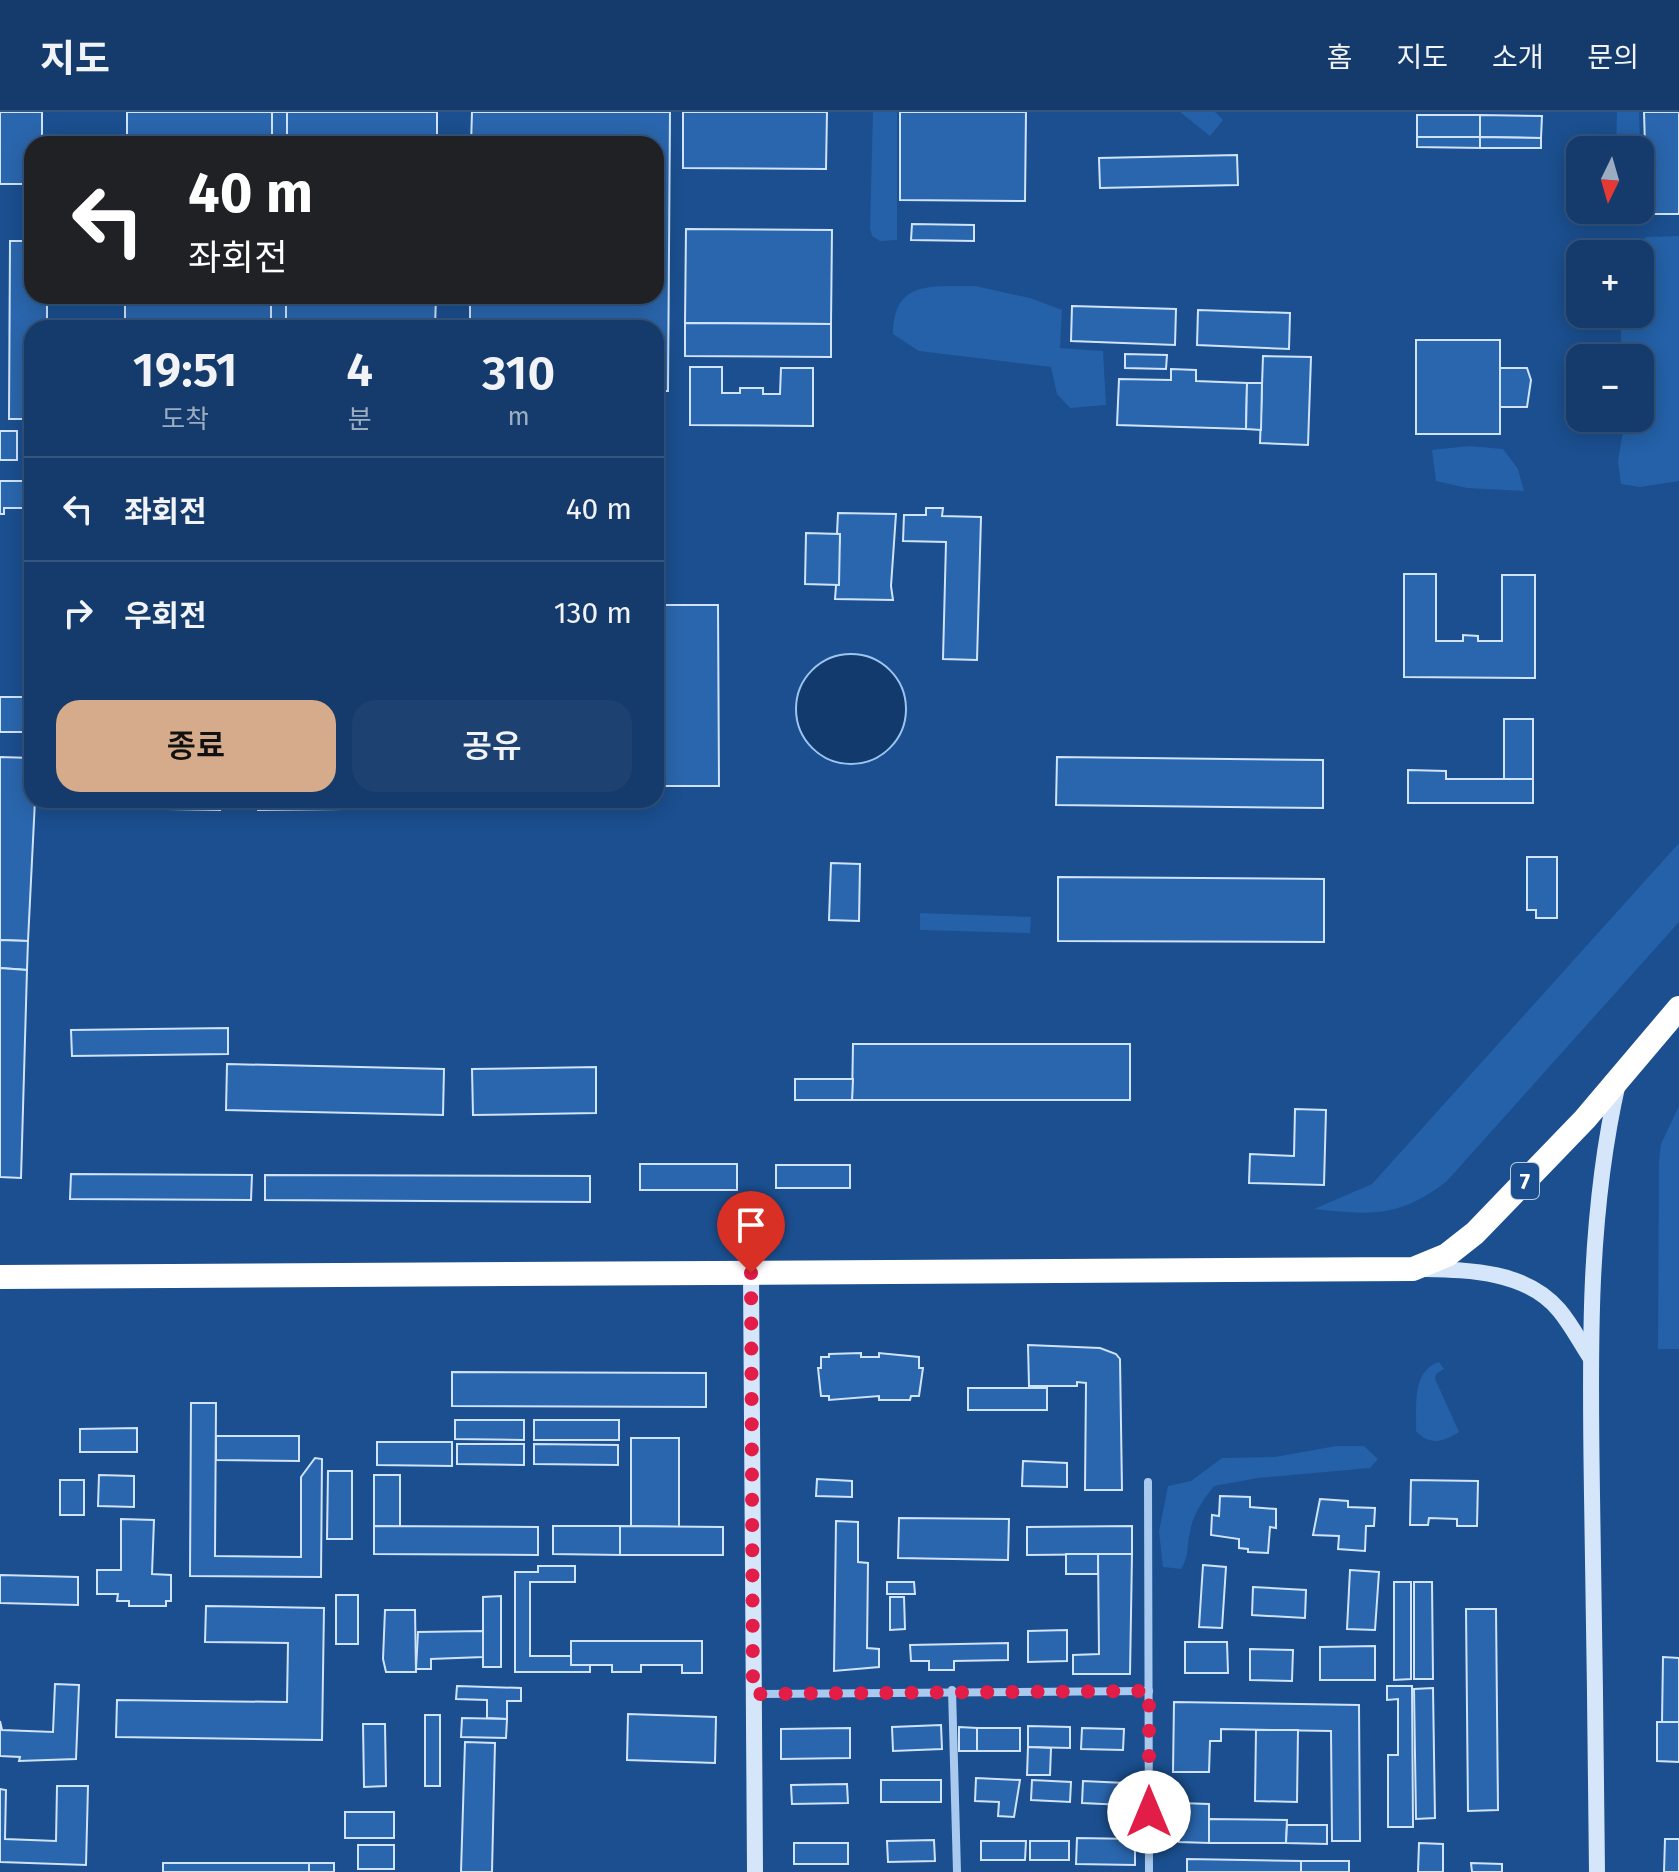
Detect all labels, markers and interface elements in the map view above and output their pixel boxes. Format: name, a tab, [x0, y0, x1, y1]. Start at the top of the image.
text: 지도	[40, 36, 110, 82]
text: 홈	[1327, 41, 1352, 74]
text: 지도	[1396, 41, 1448, 74]
text: 소개	[1492, 41, 1543, 74]
text: 문의	[1587, 41, 1639, 74]
north arrow	[1566, 136, 1654, 224]
map controls	[1566, 136, 1654, 432]
text: 40 m	[188, 160, 313, 227]
icon: left	[56, 168, 160, 272]
text: 좌회전	[188, 236, 287, 280]
button: +	[1566, 240, 1654, 328]
text: 19:51	[133, 341, 238, 399]
text: 4	[346, 341, 373, 399]
text: 310	[482, 344, 555, 402]
button: −	[1566, 344, 1654, 432]
text: m	[507, 401, 530, 432]
text: 도착	[161, 404, 209, 435]
text: 분	[348, 404, 372, 435]
icon: left	[56, 487, 100, 531]
text: 40 m	[566, 491, 632, 527]
text: 좌회전	[124, 494, 207, 530]
icon: right	[56, 591, 100, 635]
text: 130 m	[554, 595, 632, 631]
text: 우회전	[124, 598, 207, 634]
button: 종료	[56, 700, 336, 792]
button: 공유	[352, 700, 632, 792]
road number: 7	[1511, 1163, 1539, 1199]
pin	[717, 1191, 785, 1273]
icon: arrive	[729, 1203, 773, 1247]
position arrow	[1107, 1770, 1191, 1854]

